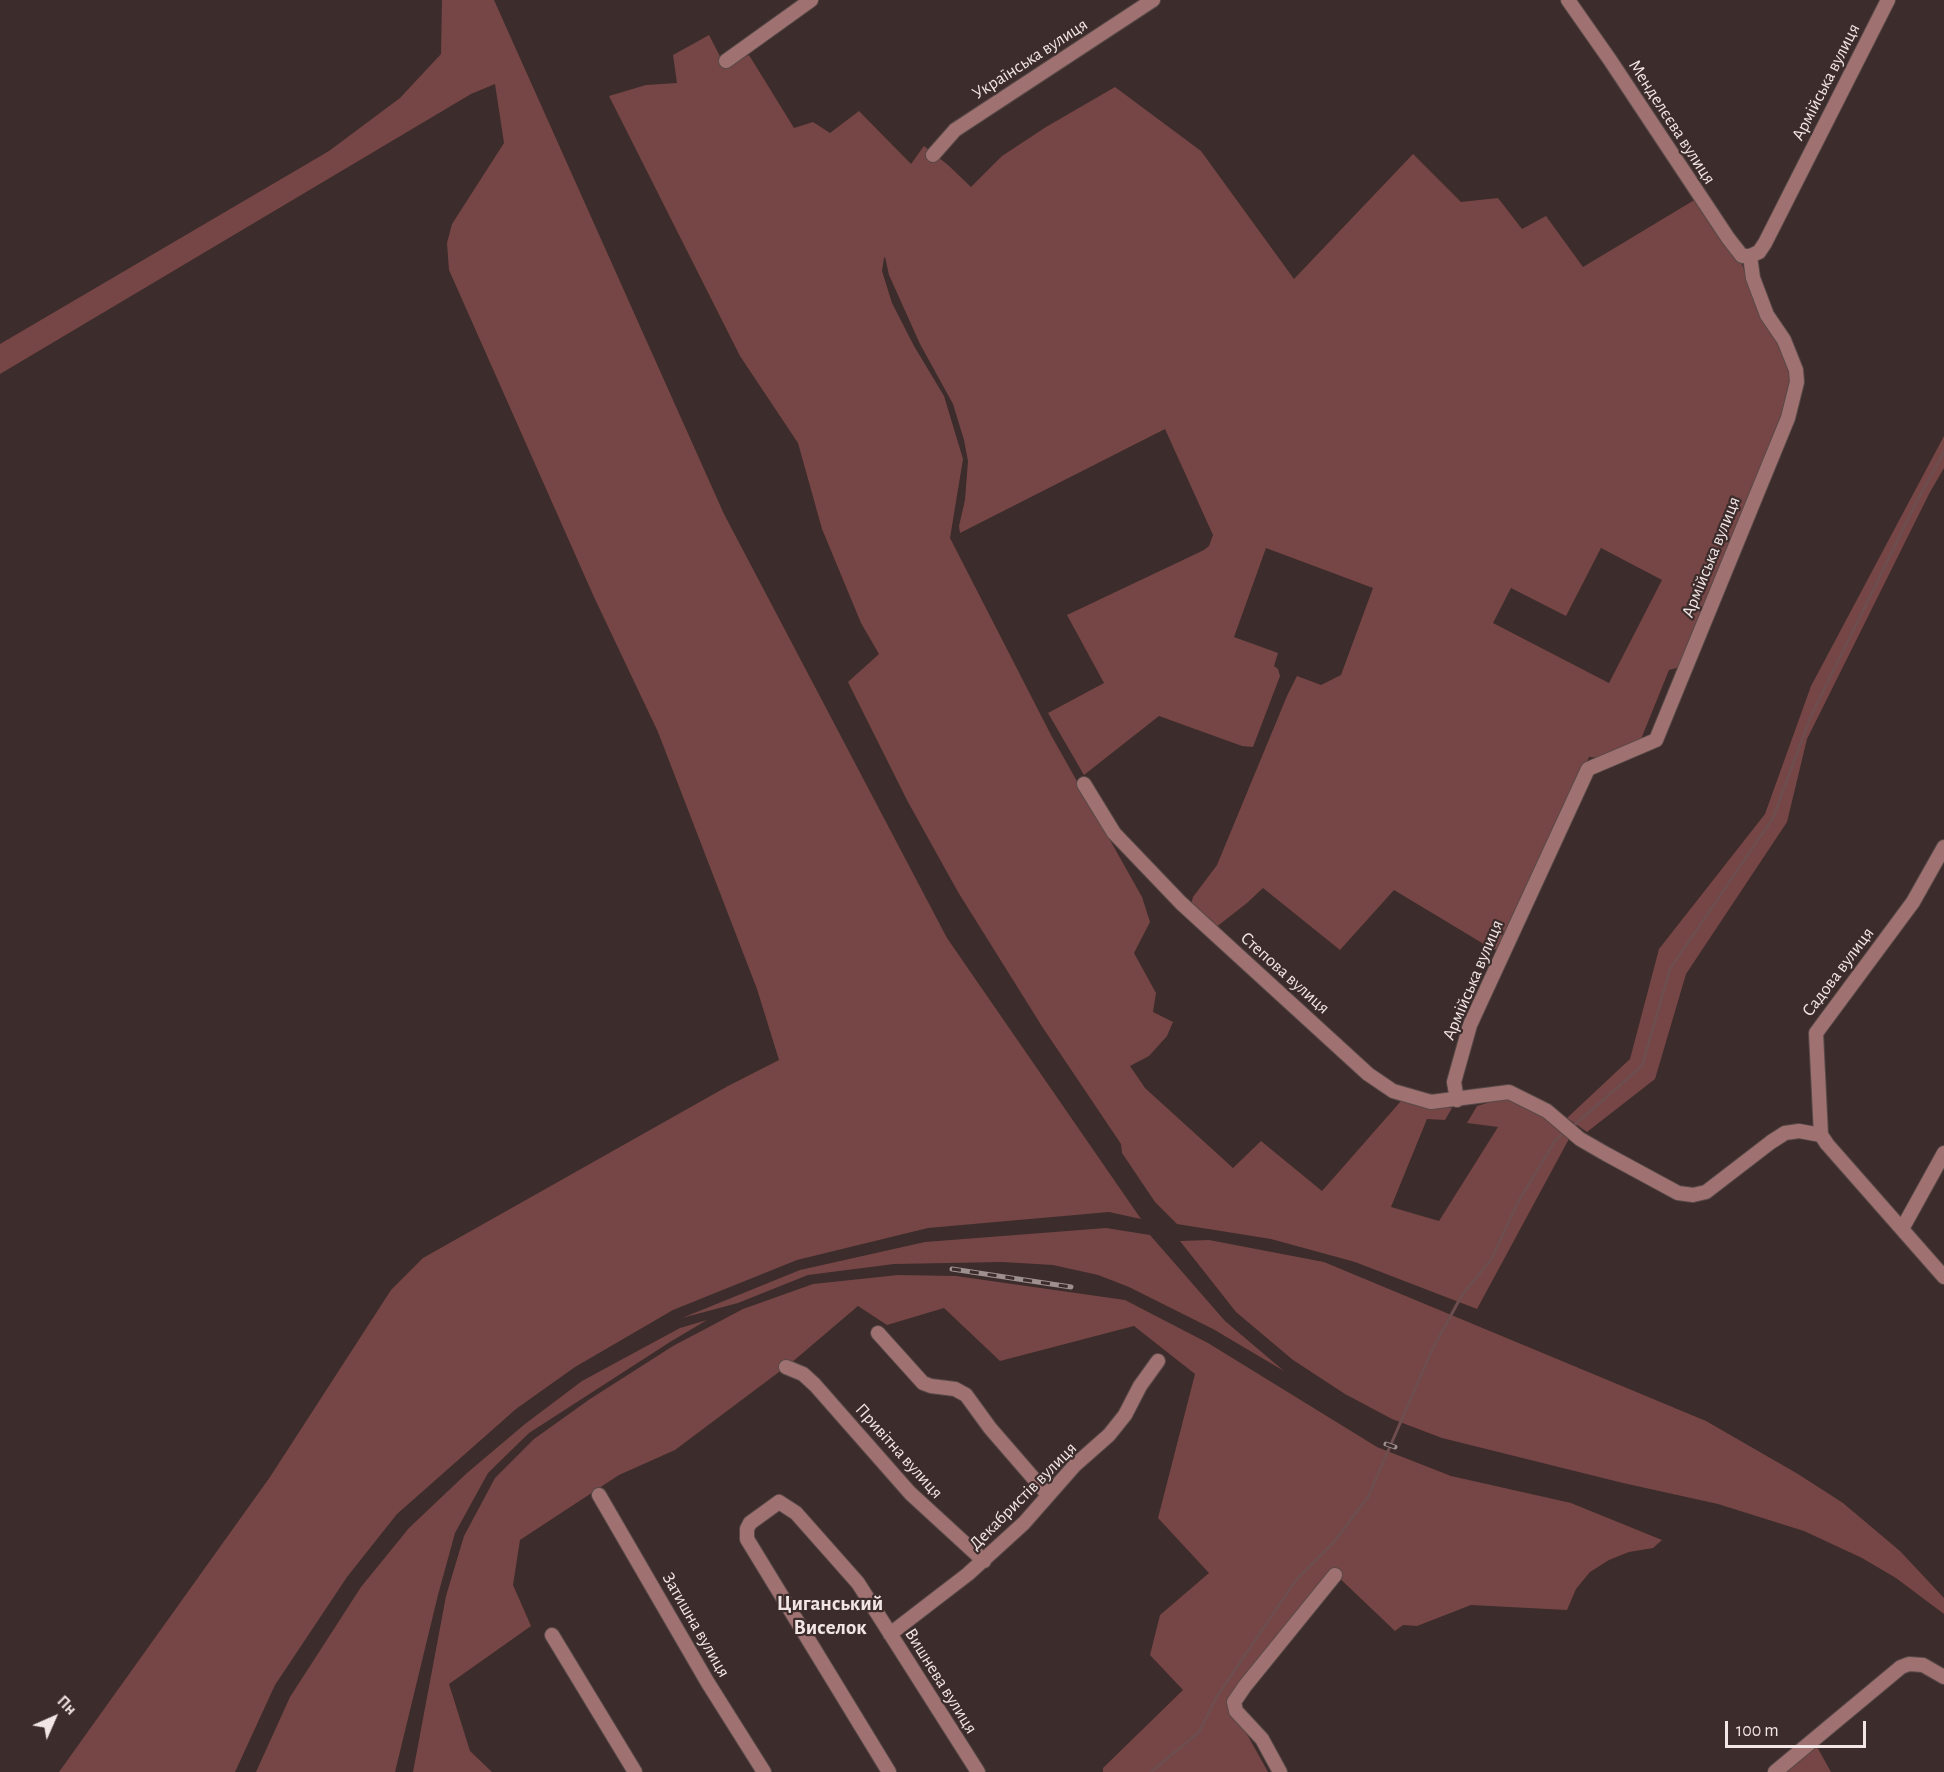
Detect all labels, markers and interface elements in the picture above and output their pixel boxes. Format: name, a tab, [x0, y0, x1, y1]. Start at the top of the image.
street label: Українська вулиця	[968, 14, 1092, 104]
street label: Армійська вулиця	[1787, 20, 1865, 144]
street label: Менделєєва вулиця	[1624, 56, 1720, 188]
street label: Армійська вулиця	[1677, 493, 1745, 621]
street label: Армійська вулиця	[1438, 917, 1508, 1043]
street label: Садова вулиця	[1797, 923, 1879, 1021]
street label: Степова вулиця	[1236, 927, 1334, 1019]
street label: Привітна вулиця	[850, 1399, 948, 1503]
street label: Декабристів вулиця	[965, 1438, 1081, 1554]
street label: Затишна вулиця	[657, 1569, 735, 1681]
district label: Циганський Виселок	[777, 1591, 883, 1641]
street label: Вишнева вулиця	[900, 1624, 982, 1738]
north arrow	[24, 1688, 84, 1748]
text: Пн	[54, 1693, 79, 1718]
scale bar	[1728, 1709, 1869, 1747]
text: 100 m	[1736, 1722, 1779, 1740]

